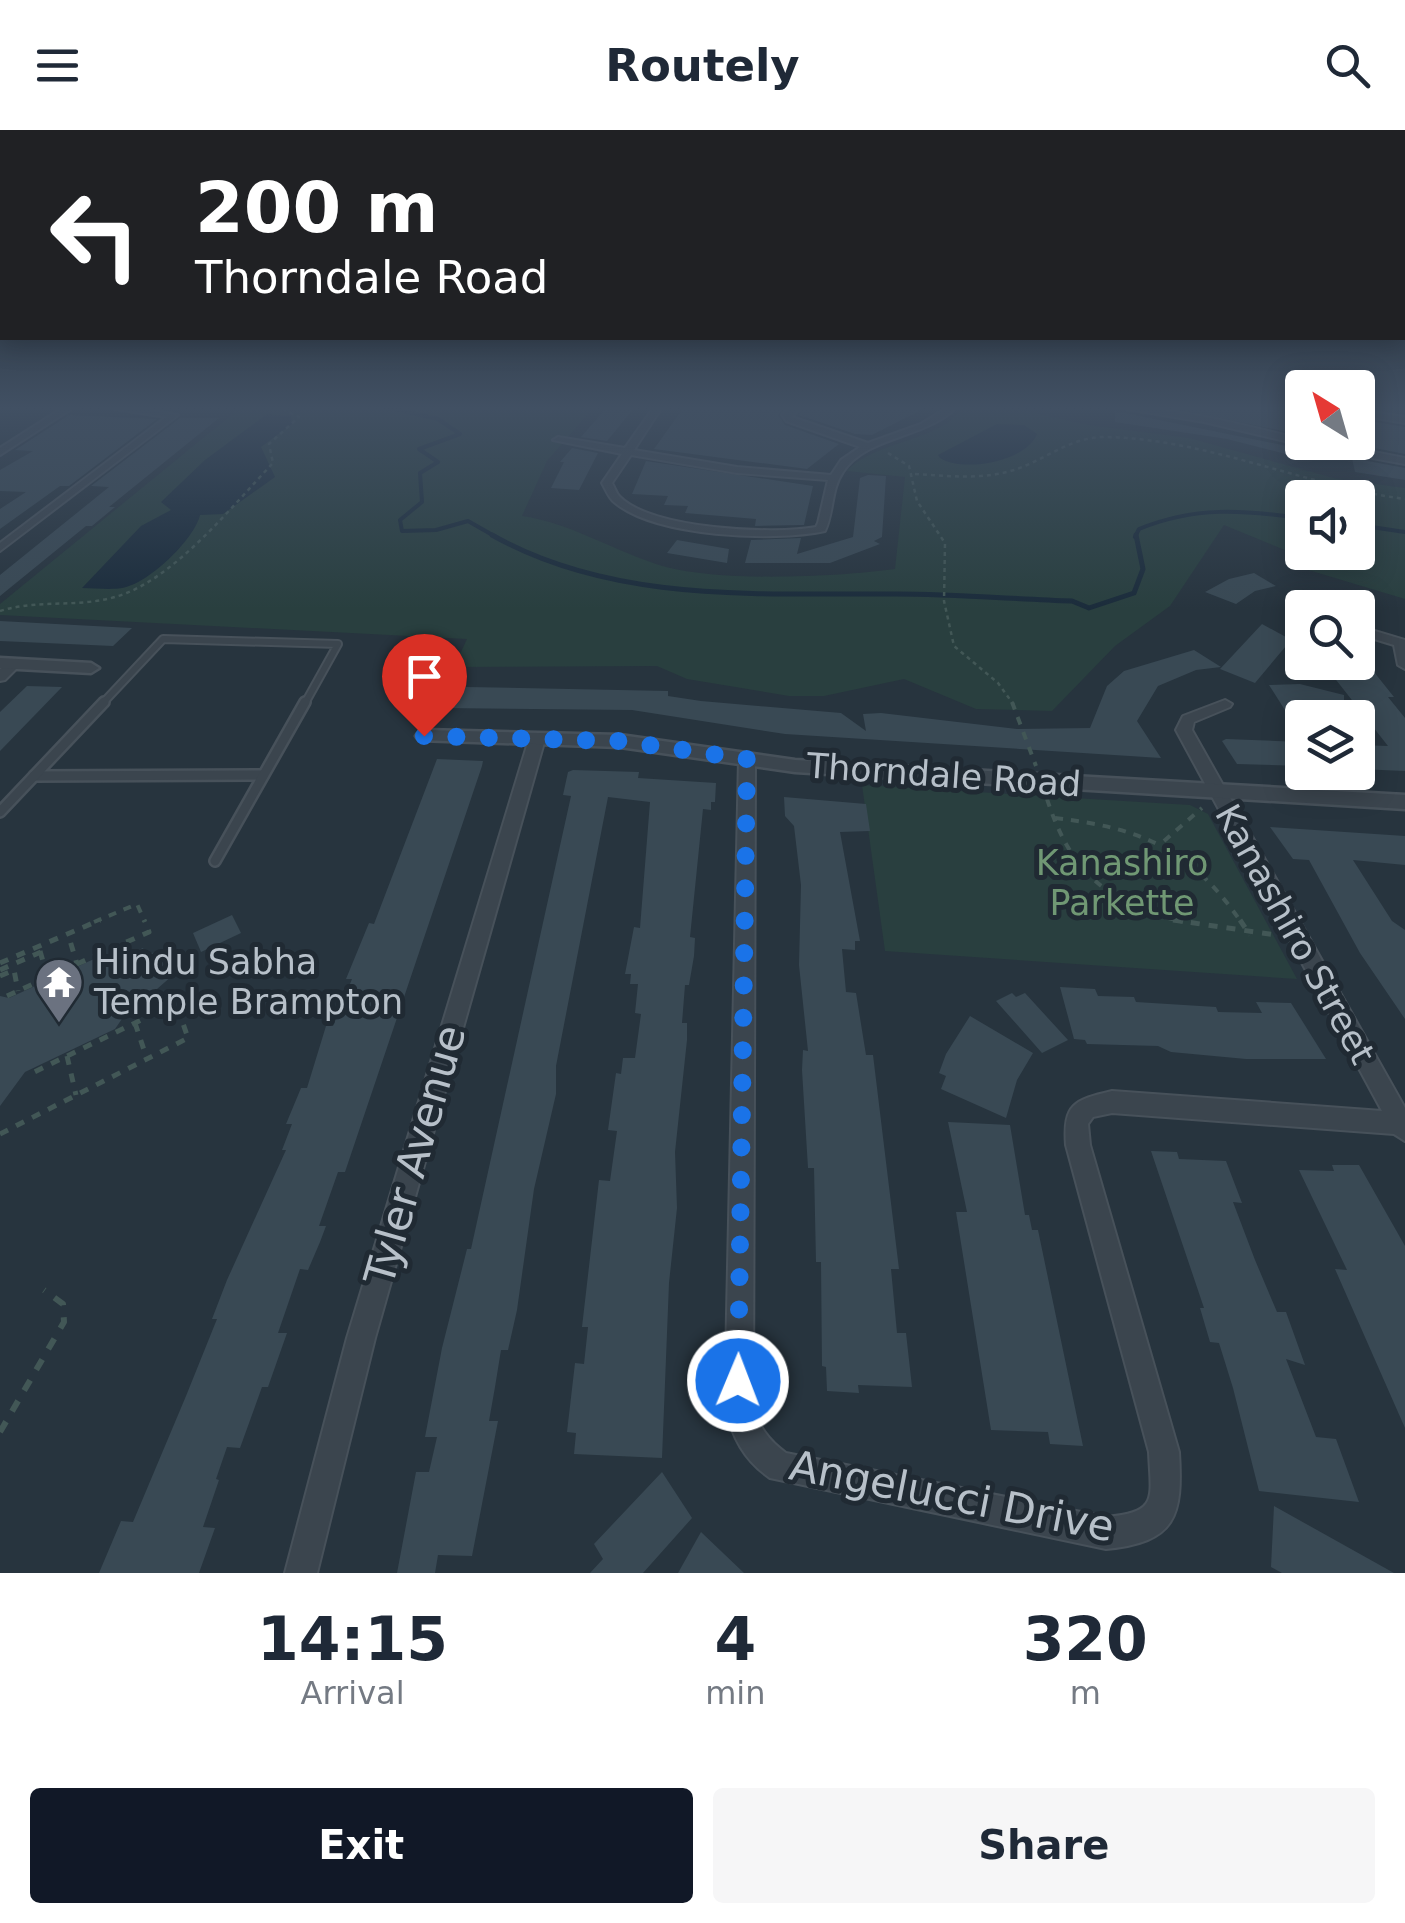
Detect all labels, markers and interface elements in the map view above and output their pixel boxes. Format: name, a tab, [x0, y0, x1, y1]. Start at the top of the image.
icon: menu	[30, 38, 85, 93]
icon: search	[1320, 38, 1375, 93]
text: Routely	[605, 39, 800, 92]
text: 200 m	[195, 167, 438, 249]
icon: left	[30, 170, 160, 300]
text: Thorndale Road	[195, 251, 548, 304]
north arrow	[1285, 370, 1375, 460]
map controls	[1285, 370, 1375, 790]
button: sound	[1285, 480, 1375, 570]
button: search	[1285, 590, 1375, 680]
pin	[382, 634, 467, 737]
icon: arrive	[397, 649, 452, 704]
button: layers	[1285, 700, 1375, 790]
street label: Thorndale Road	[805, 745, 1082, 805]
street label: Kanashiro Street	[1207, 797, 1383, 1071]
park label: Kanashiro Parkette	[1036, 843, 1208, 923]
place label: Hindu Sabha Temple Brampton	[93, 942, 403, 1022]
temple icon: Hindu Sabha Temple Brampton	[33, 956, 85, 1024]
street label: Tyler Avenue	[354, 1019, 476, 1292]
position arrow	[686, 1329, 790, 1433]
street label: Angelucci Drive	[786, 1441, 1118, 1551]
text: 14:15	[257, 1604, 448, 1674]
text: 4	[714, 1604, 756, 1674]
text: 320	[1023, 1604, 1148, 1674]
text: Arrival	[301, 1674, 405, 1712]
text: min	[705, 1674, 766, 1712]
text: m	[1070, 1674, 1101, 1712]
button: Exit	[30, 1788, 693, 1903]
button: Share	[713, 1788, 1375, 1903]

